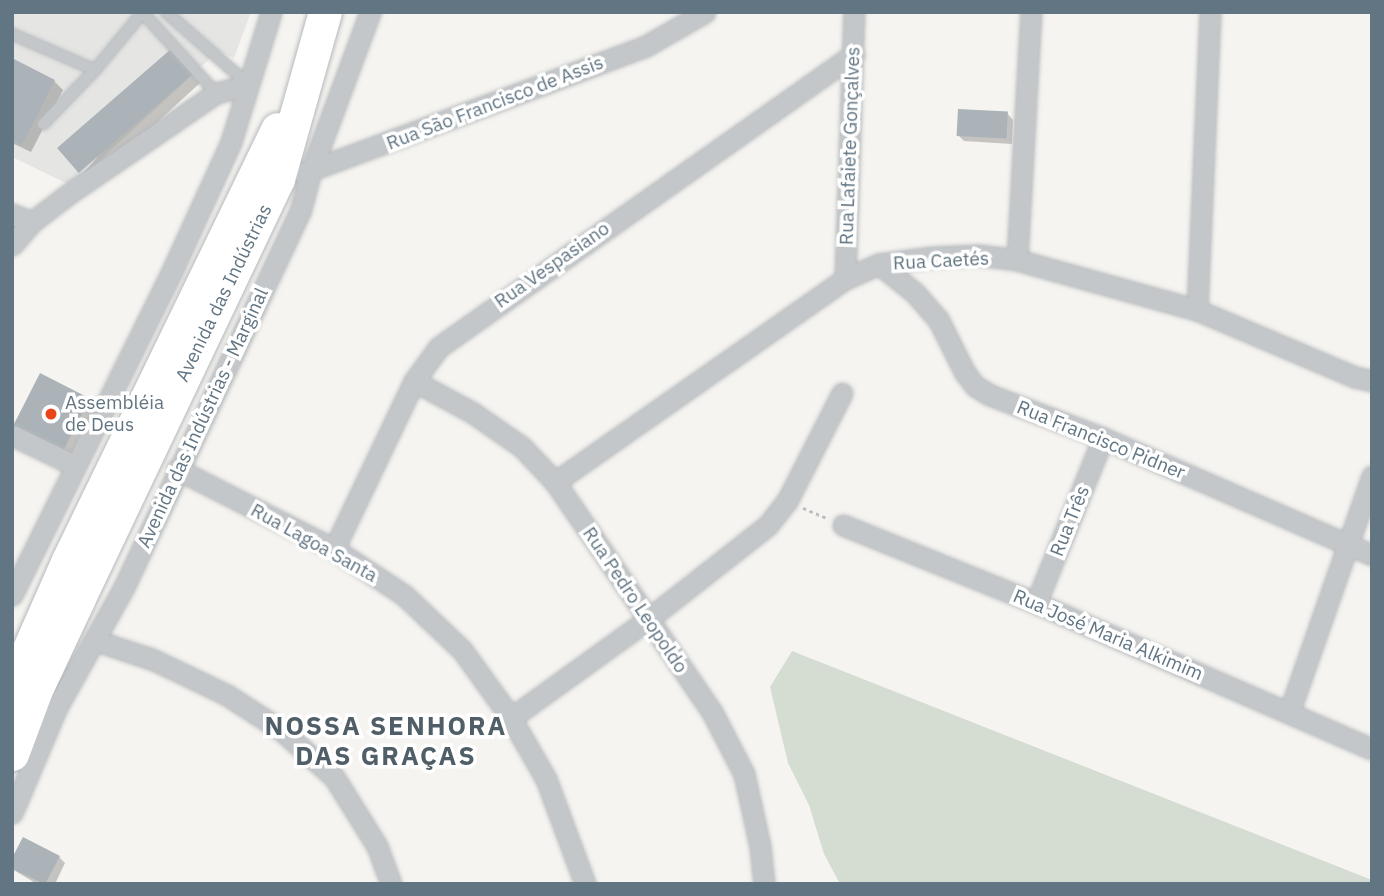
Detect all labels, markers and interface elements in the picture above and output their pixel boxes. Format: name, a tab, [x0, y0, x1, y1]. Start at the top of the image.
street label: Rua Lafaiete Gonçalves	[835, 46, 865, 246]
street label: Rua São Francisco de Assis	[383, 51, 607, 155]
street label: Avenida das Indústrias	[171, 201, 277, 385]
street label: Rua Vespasiano	[490, 217, 614, 313]
street label: Rua Caetés	[892, 247, 990, 275]
street label: Avenida das Indústrias - Marginal	[133, 284, 273, 552]
place label: Assembléia de Deus	[65, 392, 164, 436]
street label: Rua Francisco Pidner	[1014, 396, 1188, 484]
marker: Assembléia de Deus	[43, 406, 59, 422]
street label: Rua Três	[1046, 482, 1094, 560]
street label: Rua Lagoa Santa	[247, 499, 381, 587]
street label: Rua Pedro Leopoldo	[578, 523, 692, 677]
street label: Rua José Maria Alkimim	[1010, 585, 1206, 685]
district label: NOSSA SENHORA DAS GRAÇAS	[266, 710, 506, 772]

